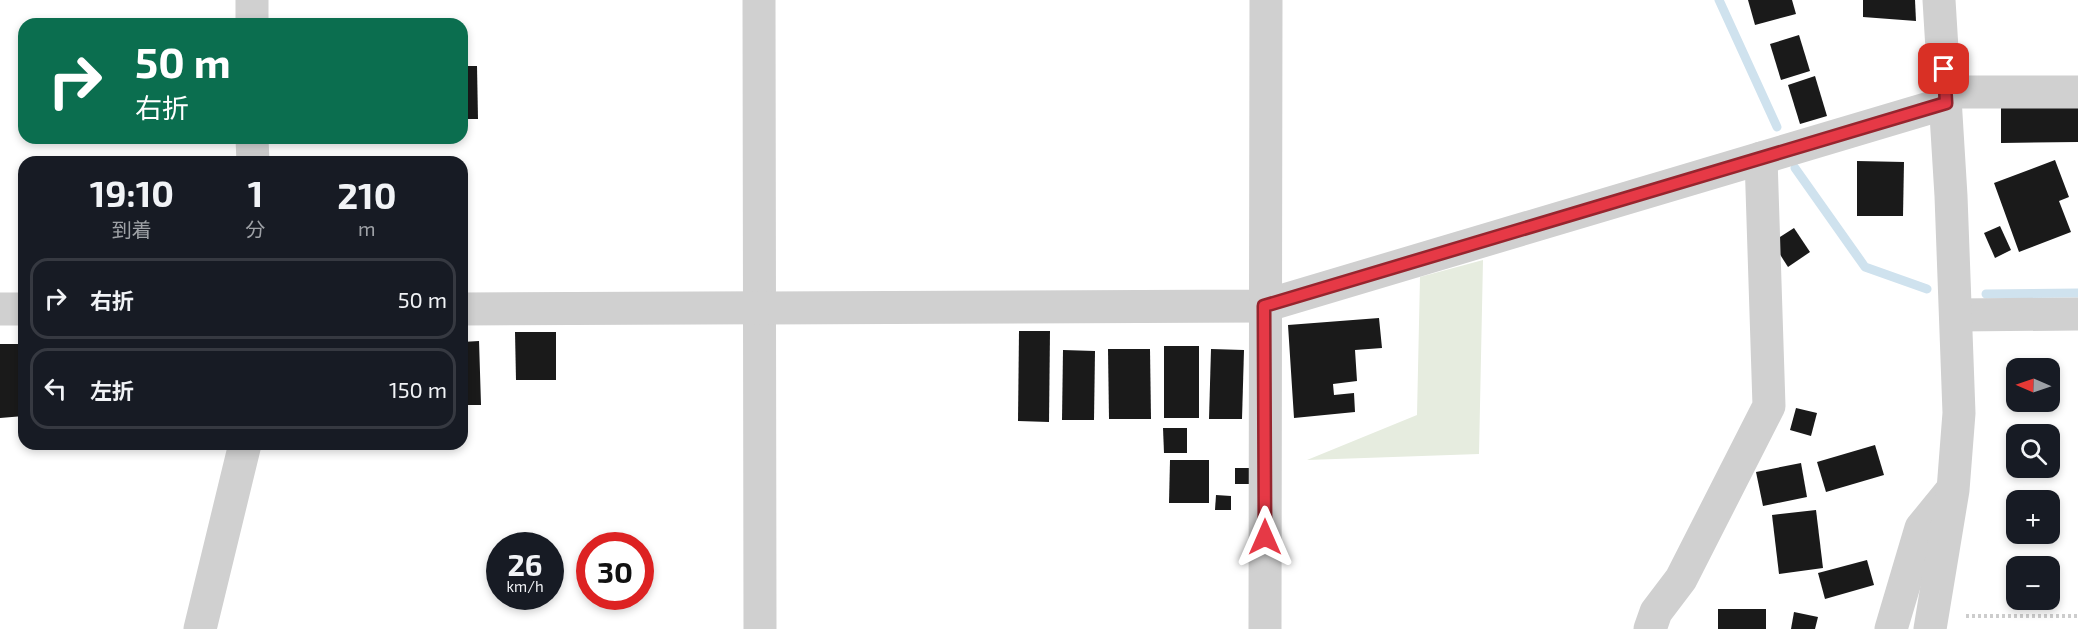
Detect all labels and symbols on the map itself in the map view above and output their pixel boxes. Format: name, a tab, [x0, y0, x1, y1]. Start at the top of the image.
pin	[1918, 43, 1969, 94]
north arrow	[2006, 358, 2060, 412]
position arrow	[1233, 505, 1297, 569]
speed limit sign: 30	[576, 532, 654, 610]

